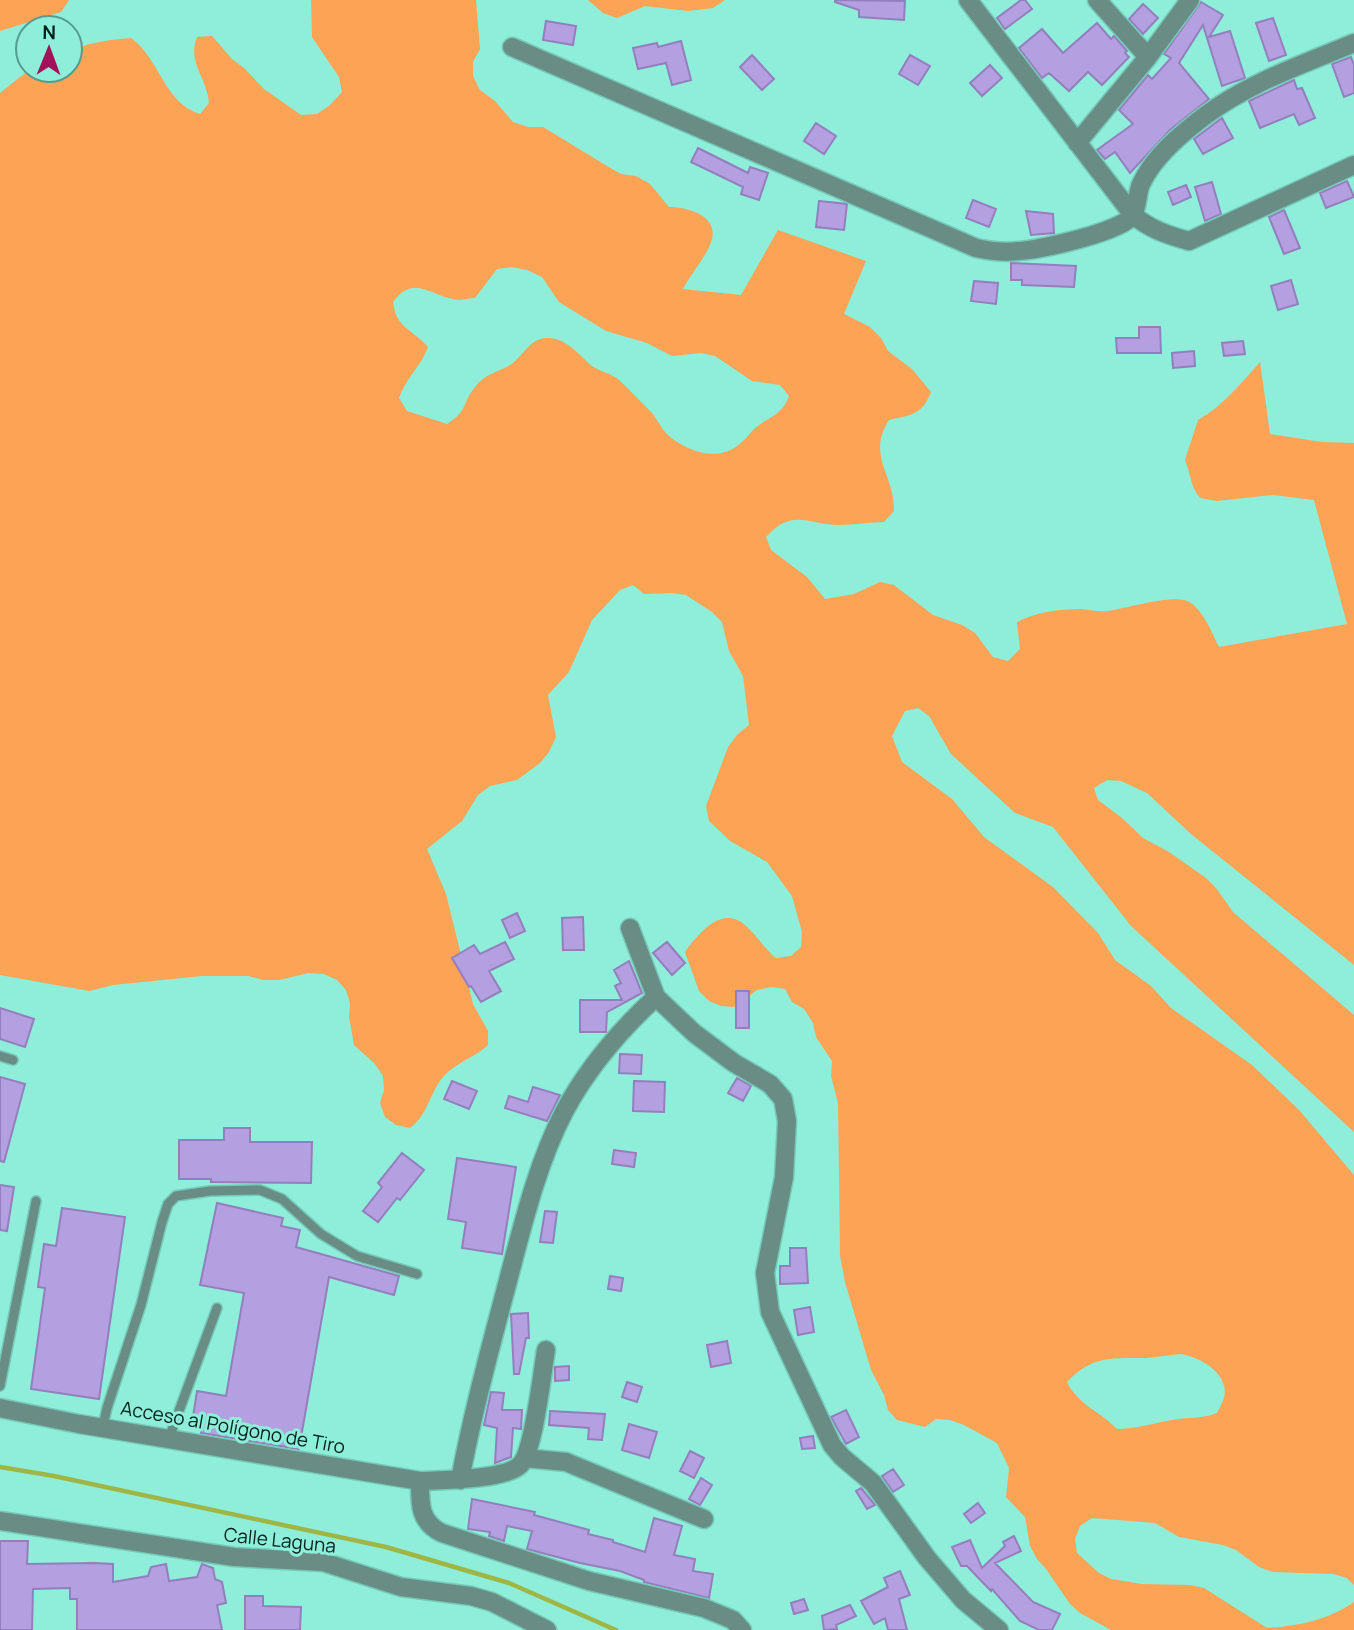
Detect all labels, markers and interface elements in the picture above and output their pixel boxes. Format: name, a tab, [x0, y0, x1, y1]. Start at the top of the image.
north arrow	[14, 14, 84, 84]
text: N	[42, 19, 56, 45]
street label: Acceso al Polígono de Tiro	[119, 1394, 347, 1460]
street label: Calle Laguna	[223, 1521, 337, 1559]

